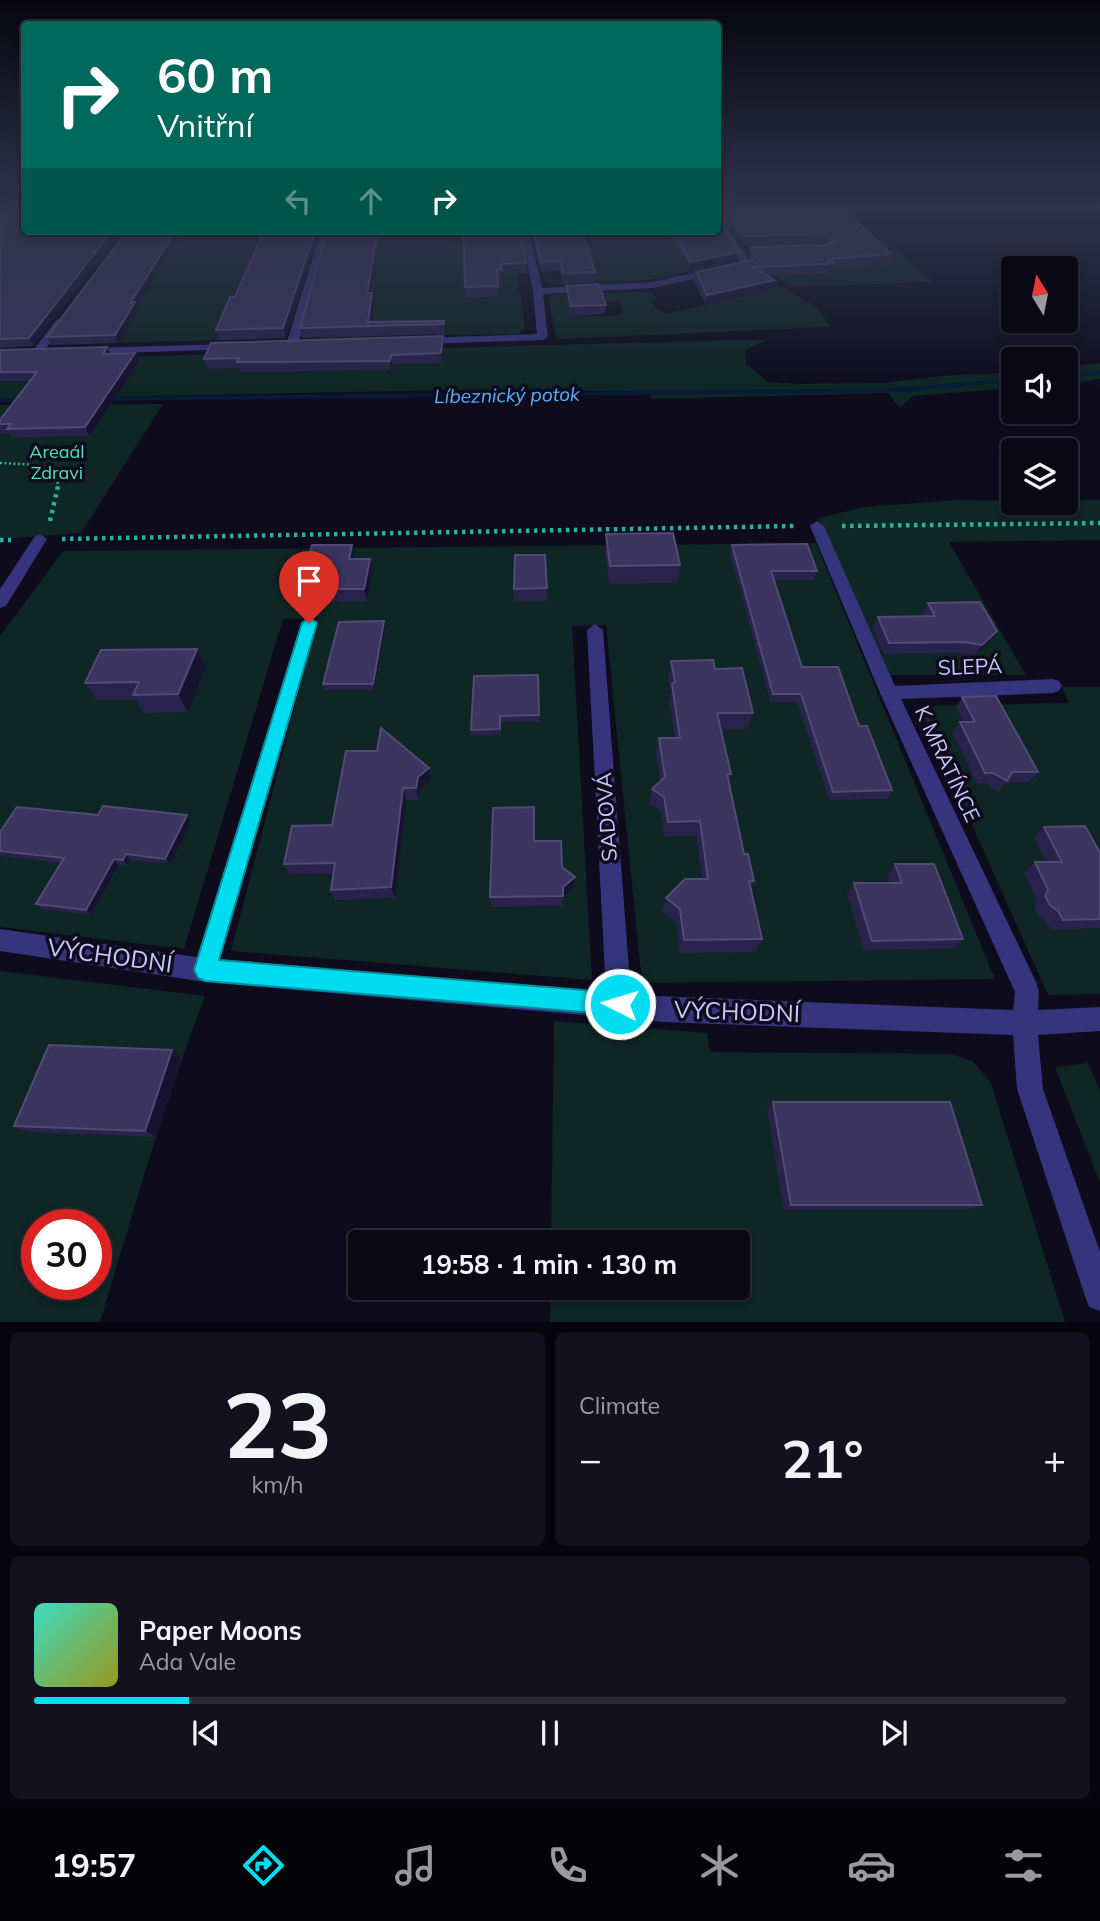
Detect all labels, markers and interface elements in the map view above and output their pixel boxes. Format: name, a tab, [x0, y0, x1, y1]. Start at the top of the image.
text: 60 m	[157, 44, 273, 105]
icon: right	[42, 49, 133, 140]
text: Vnitřní	[157, 105, 253, 145]
icon: left	[279, 182, 317, 220]
icon: ahead	[352, 182, 390, 220]
icon: right	[425, 182, 463, 220]
north arrow	[1001, 256, 1078, 332]
map controls	[1001, 256, 1078, 515]
button: sound	[1001, 347, 1078, 424]
water label: Líbeznický potok	[434, 382, 581, 408]
button: layers	[1001, 438, 1078, 515]
park label: Areaál Zdravi	[29, 440, 85, 484]
pin	[279, 551, 339, 623]
icon: arrive	[290, 562, 328, 600]
street label: SLEPÁ	[937, 652, 1003, 680]
street label: K MRATÍNCE	[910, 701, 986, 826]
street label: SADOVÁ	[590, 771, 622, 862]
street label: VÝCHODNÍ	[46, 931, 176, 979]
position arrow	[583, 967, 657, 1041]
street label: VÝCHODNÍ	[674, 994, 802, 1028]
speed limit sign: 30	[21, 1209, 112, 1300]
text: 19:58 · 1 min · 130 m	[421, 1248, 677, 1281]
text: 23	[223, 1367, 332, 1481]
text: Climate	[579, 1391, 660, 1420]
text: 21°	[781, 1426, 864, 1491]
text: −	[579, 1435, 602, 1483]
text: +	[1043, 1435, 1066, 1483]
text: km/h	[251, 1470, 304, 1499]
text: Paper Moons	[139, 1614, 302, 1647]
text: Ada Vale	[139, 1647, 236, 1676]
icon: previous	[187, 1714, 225, 1752]
icon: pause	[531, 1714, 569, 1752]
icon: next	[875, 1714, 913, 1752]
icon: directions	[239, 1841, 288, 1890]
icon: music	[391, 1841, 440, 1890]
icon: phone	[543, 1841, 592, 1890]
icon: climate	[695, 1841, 744, 1890]
icon: car	[847, 1841, 896, 1890]
icon: filters	[999, 1841, 1048, 1890]
text: 19:57	[52, 1845, 136, 1885]

